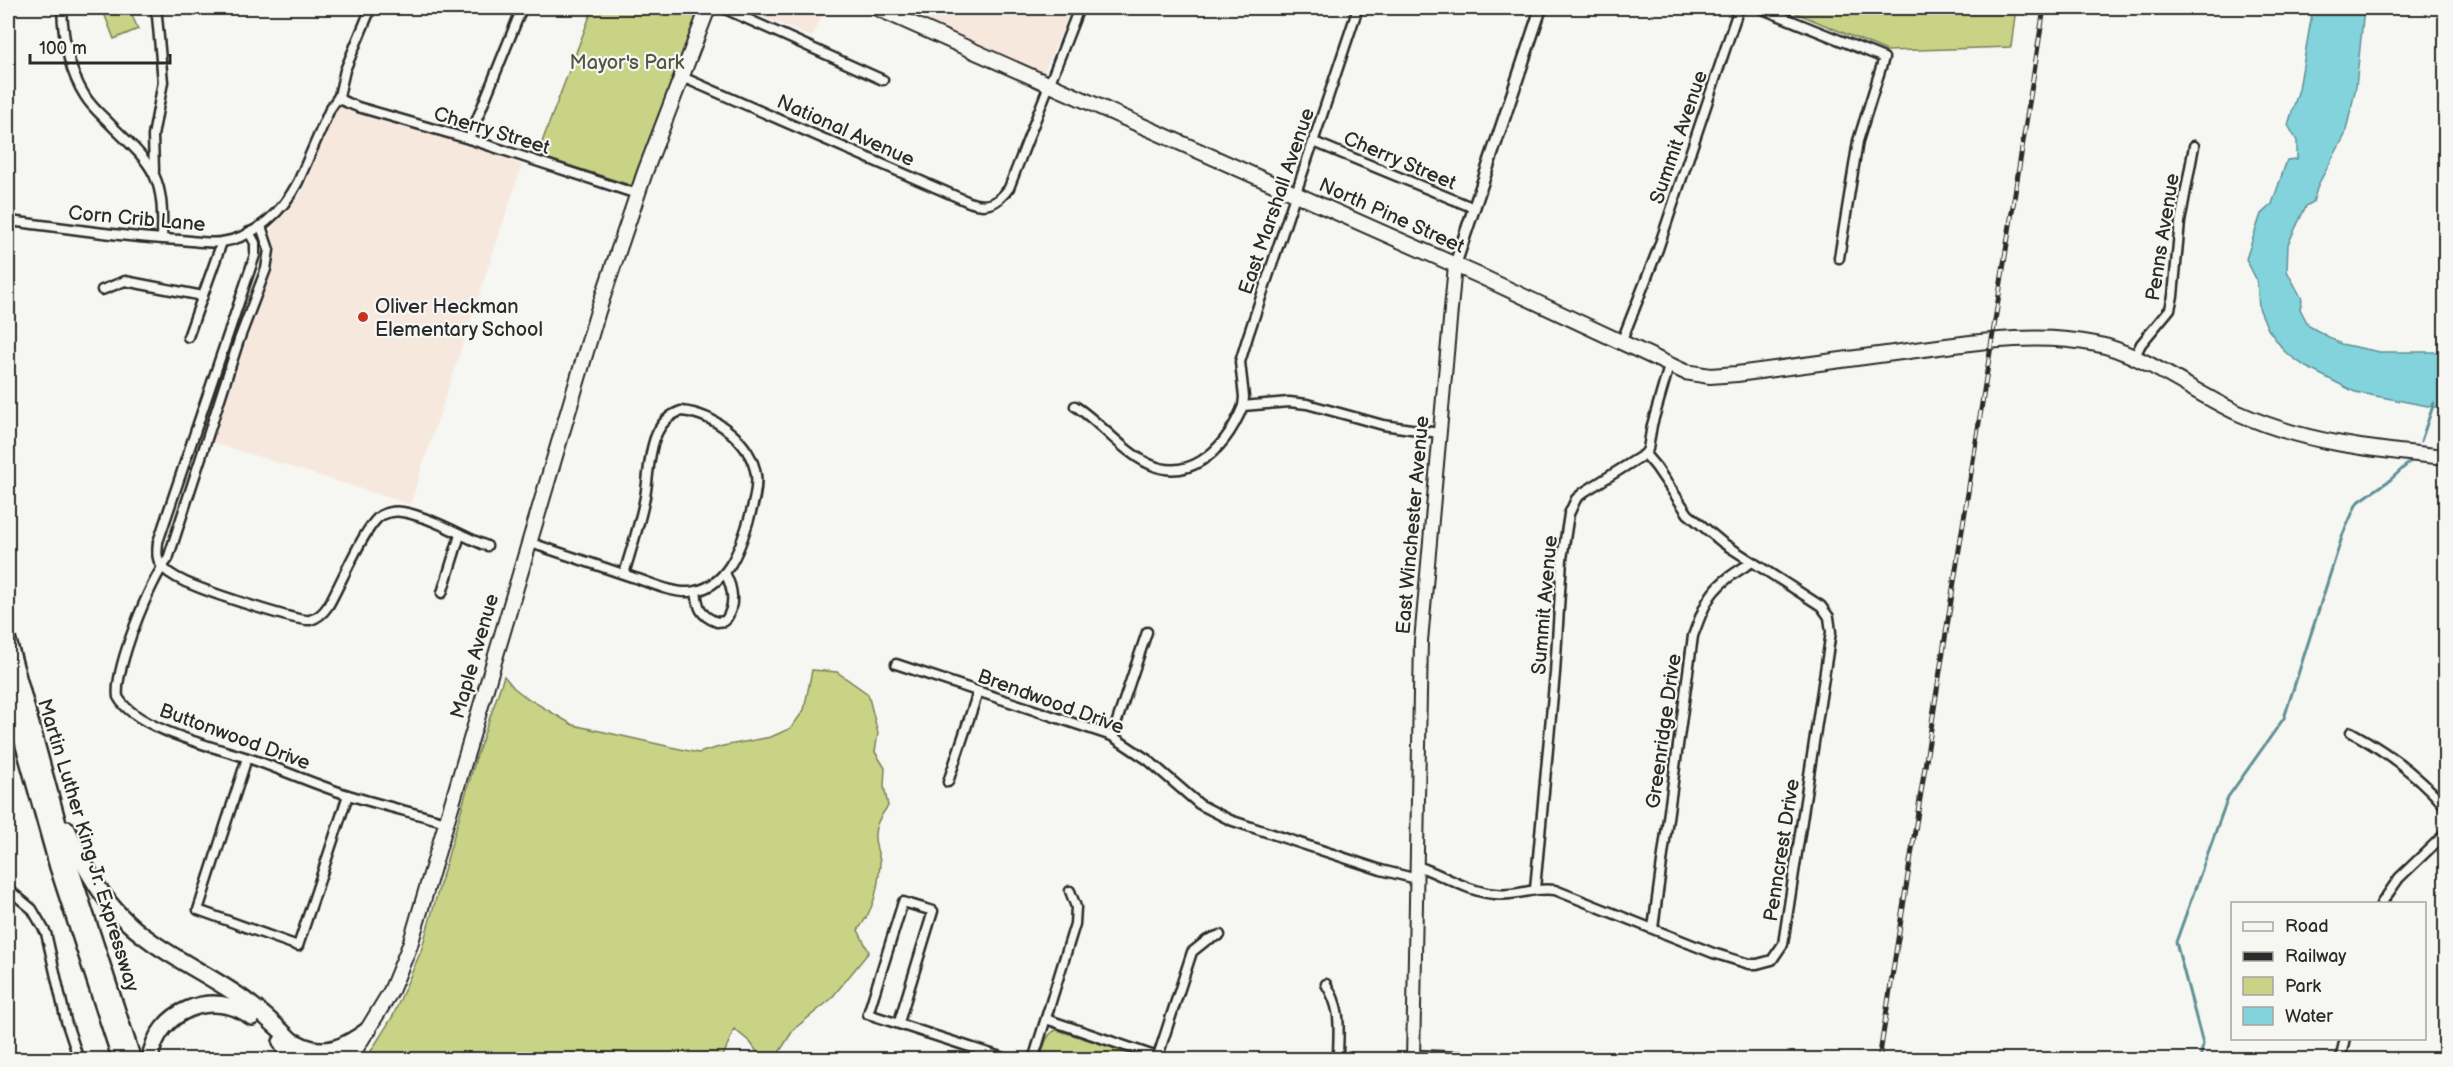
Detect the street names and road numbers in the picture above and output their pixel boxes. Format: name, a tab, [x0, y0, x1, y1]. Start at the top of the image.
street label: Summit Avenue	[1645, 67, 1713, 207]
street label: National Avenue	[773, 90, 918, 172]
street label: Cherry Street	[431, 102, 553, 160]
street label: East Marshall Avenue	[1234, 105, 1320, 298]
street label: Cherry Street	[1340, 126, 1460, 195]
street label: Penns Avenue	[2141, 172, 2185, 303]
street label: North Pine Street	[1315, 173, 1468, 259]
street label: Corn Crib Lane	[67, 201, 207, 237]
street label: East Winchester Avenue	[1391, 415, 1435, 635]
street label: Summit Avenue	[1527, 534, 1563, 676]
street label: Maple Avenue	[446, 591, 504, 722]
street label: Greenridge Drive	[1641, 652, 1687, 810]
street label: Brendwood Drive	[974, 664, 1127, 740]
street label: Martin Luther King Jr. Expressway	[32, 696, 144, 995]
street label: Buttonwood Drive	[156, 698, 314, 775]
street label: Penncrest Drive	[1759, 777, 1805, 923]

